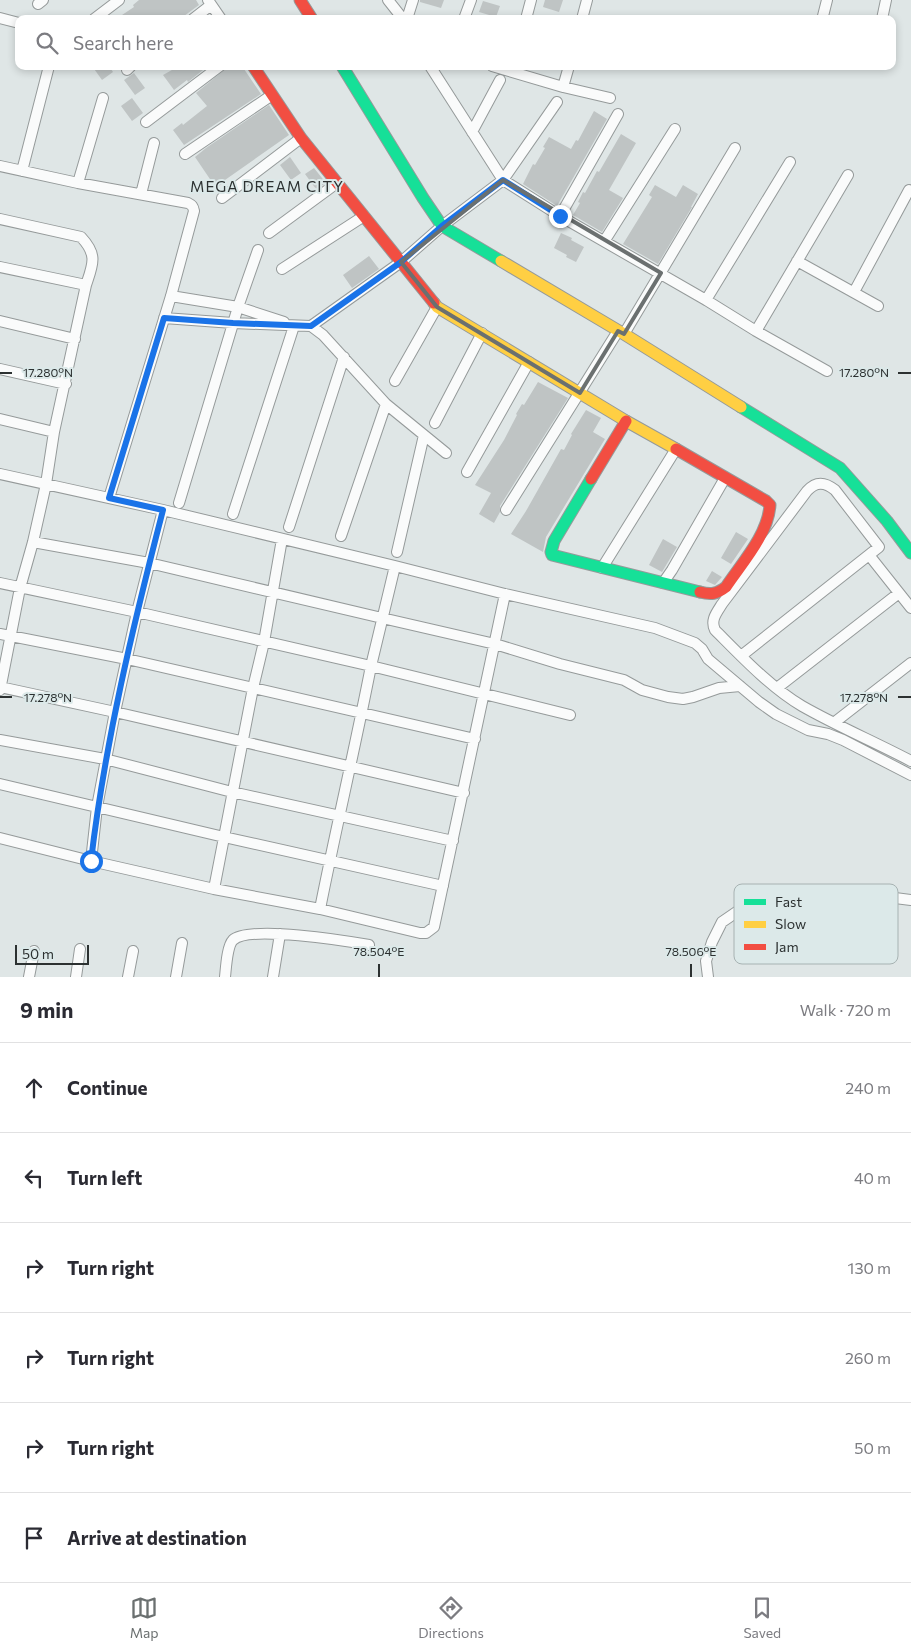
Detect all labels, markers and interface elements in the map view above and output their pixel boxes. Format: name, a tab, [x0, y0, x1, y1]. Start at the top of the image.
search box	[15, 15, 896, 70]
icon: search	[33, 29, 61, 57]
text: Search here	[73, 31, 173, 54]
district label: MEGA DREAM CITY	[190, 177, 344, 195]
route end	[549, 205, 572, 228]
text: 17.280°N	[23, 365, 73, 379]
text: 17.280°N	[839, 365, 889, 379]
text: 17.278°N	[24, 690, 72, 704]
text: 17.278°N	[840, 690, 888, 704]
route start	[80, 850, 103, 873]
legend	[734, 884, 898, 964]
text: Fast	[775, 893, 802, 910]
text: Slow	[775, 915, 806, 932]
text: Jam	[775, 938, 799, 955]
scale bar	[15, 942, 89, 965]
text: 78.504°E	[354, 944, 404, 958]
text: 78.506°E	[666, 944, 716, 958]
text: 50 m	[22, 945, 54, 962]
text: 9 min	[20, 997, 73, 1022]
text: Walk · 720 m	[800, 1000, 891, 1019]
icon: ahead	[20, 1074, 48, 1102]
text: Continue	[67, 1076, 147, 1099]
text: 240 m	[845, 1078, 891, 1097]
icon: left	[20, 1164, 48, 1192]
text: Turn left	[67, 1166, 142, 1189]
text: 40 m	[854, 1168, 891, 1187]
icon: right	[20, 1254, 48, 1282]
text: Turn right	[67, 1256, 154, 1279]
text: 130 m	[848, 1258, 891, 1277]
icon: right	[20, 1344, 48, 1372]
text: Turn right	[67, 1346, 154, 1369]
text: 260 m	[845, 1348, 891, 1367]
icon: right	[20, 1434, 48, 1462]
text: Turn right	[67, 1436, 154, 1459]
text: 50 m	[854, 1438, 891, 1457]
icon: arrive	[20, 1524, 48, 1552]
text: Arrive at destination	[67, 1526, 247, 1549]
tab: Map	[130, 1594, 159, 1641]
tab: Directions	[418, 1594, 484, 1641]
tab: Saved	[743, 1594, 781, 1641]

